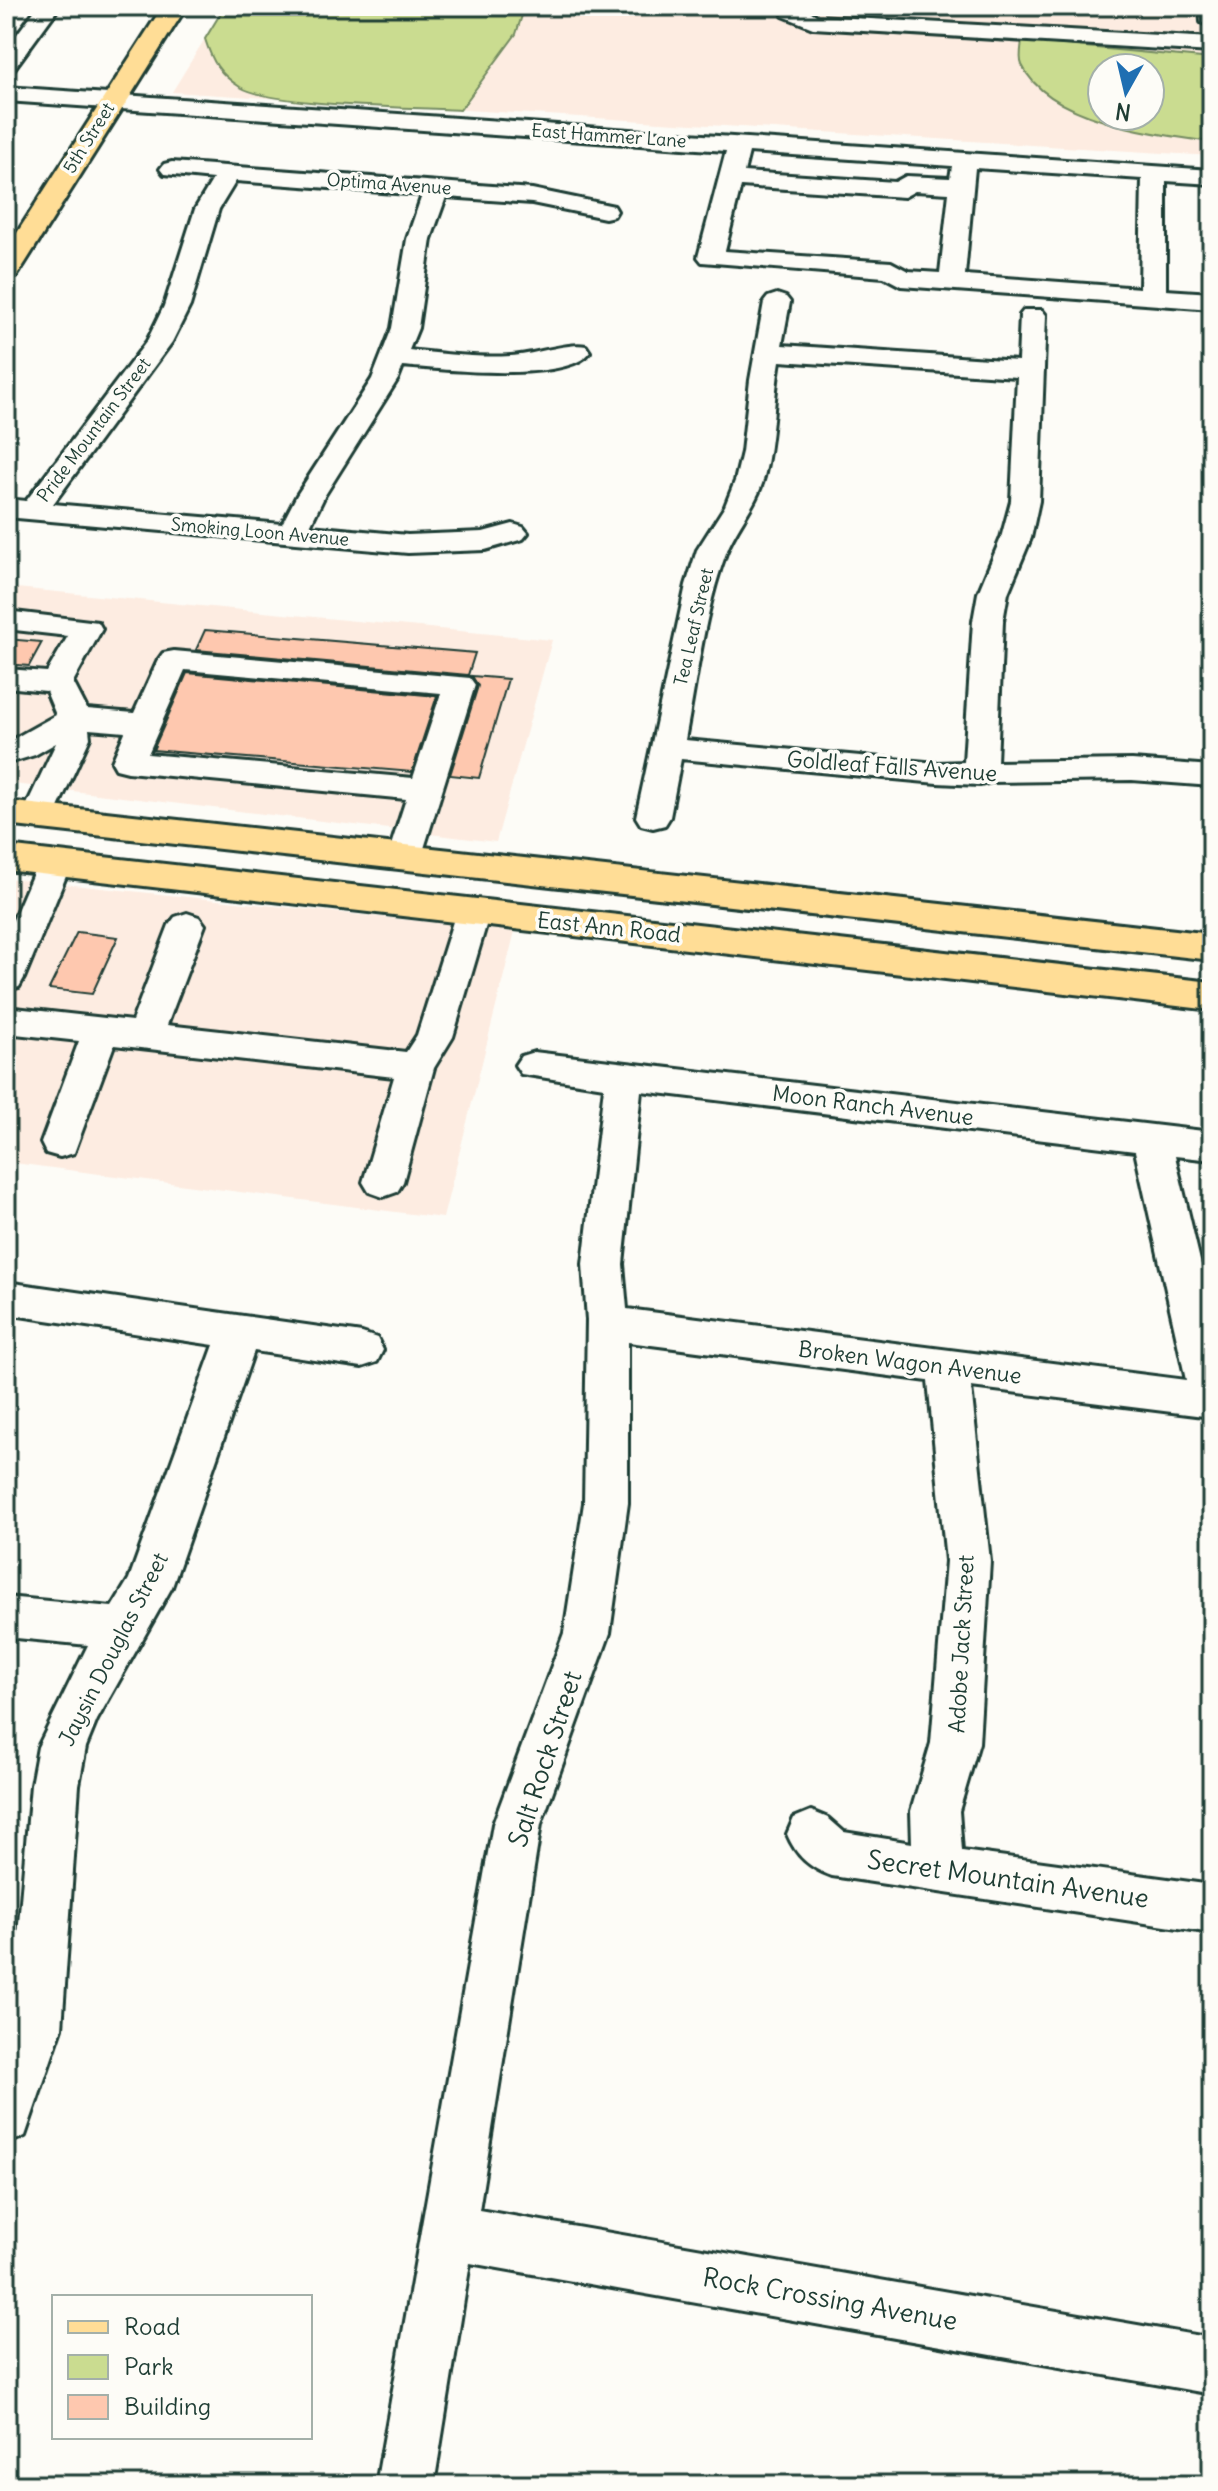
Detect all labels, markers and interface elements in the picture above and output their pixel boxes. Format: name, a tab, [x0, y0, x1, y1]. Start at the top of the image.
north arrow	[1086, 52, 1166, 132]
text: N	[1114, 97, 1133, 127]
street label: 5th Street	[58, 98, 119, 177]
street label: East Hammer Lane	[531, 119, 687, 152]
street label: Optima Avenue	[326, 168, 452, 199]
street label: Pride Mountain Street	[32, 353, 155, 507]
street label: Smoking Loon Avenue	[170, 512, 350, 551]
street label: Tea Leaf Street	[669, 566, 718, 688]
street label: Goldleaf Falls Avenue	[786, 745, 998, 787]
street label: East Ann Road	[536, 906, 682, 948]
street label: Moon Ranch Avenue	[771, 1079, 975, 1131]
street label: Broken Wagon Avenue	[797, 1334, 1023, 1390]
street label: Jaysin Douglas Street	[52, 1548, 174, 1750]
street label: Adobe Jack Street	[942, 1554, 980, 1734]
street label: Salt Rock Street	[501, 1666, 589, 1851]
street label: Secret Mountain Avenue	[865, 1842, 1151, 1915]
street label: Rock Crossing Avenue	[700, 2260, 960, 2337]
legend	[52, 2295, 312, 2439]
text: Road	[124, 2311, 180, 2341]
text: Park	[124, 2351, 174, 2381]
text: Building	[124, 2391, 211, 2421]

